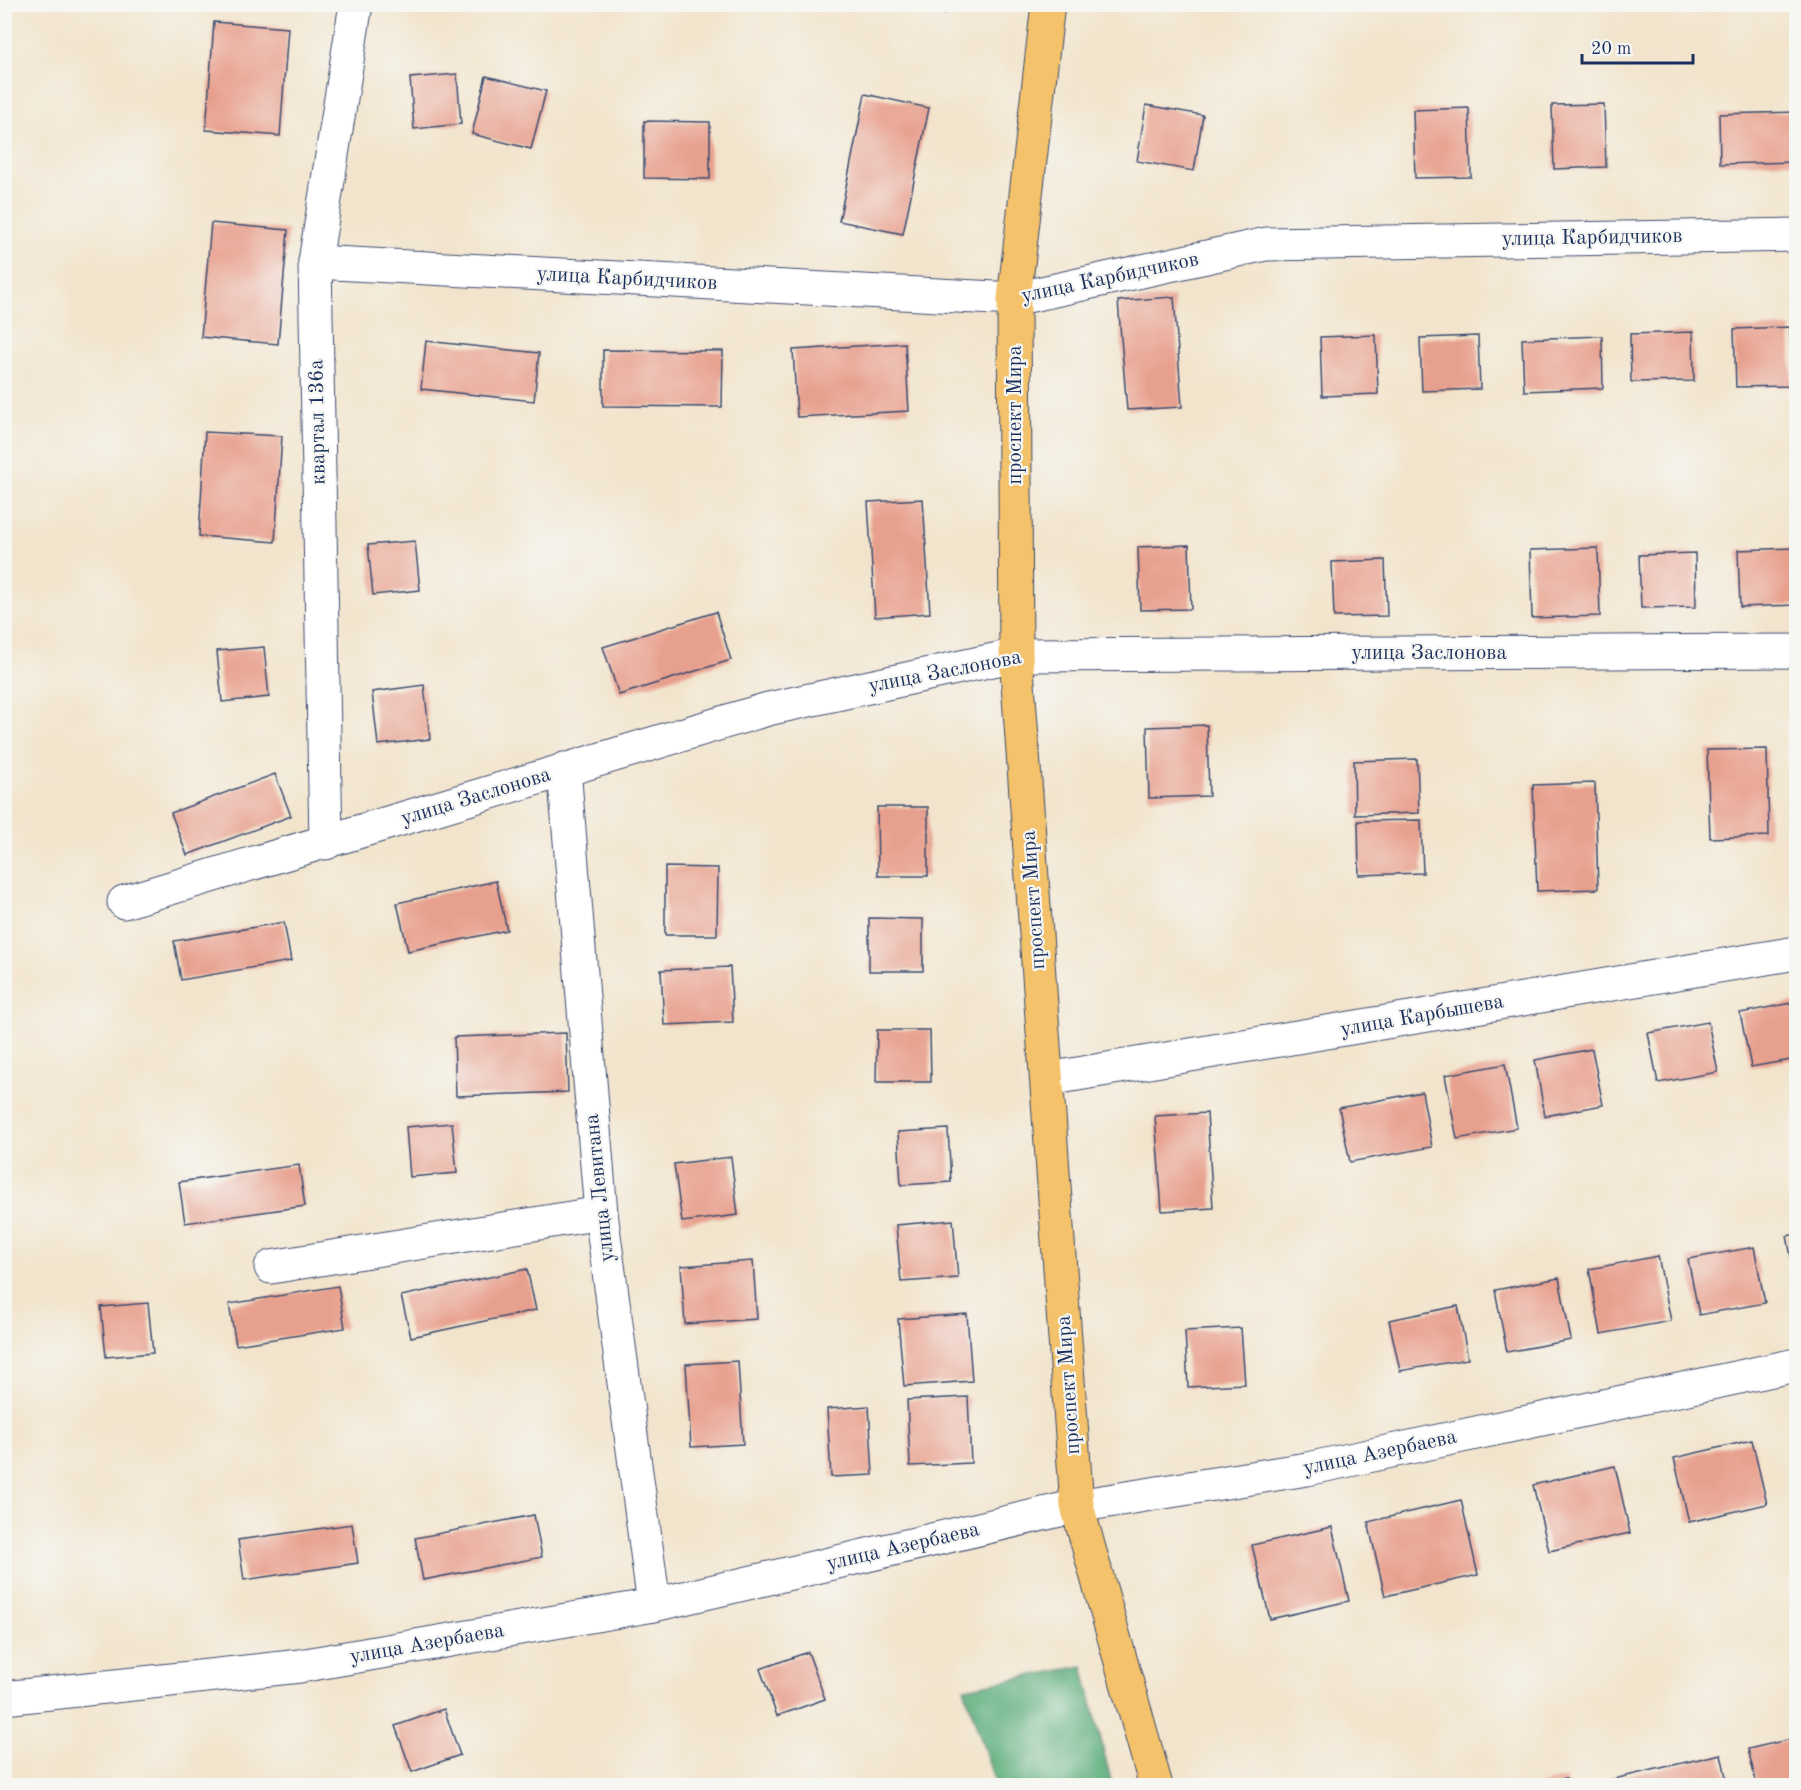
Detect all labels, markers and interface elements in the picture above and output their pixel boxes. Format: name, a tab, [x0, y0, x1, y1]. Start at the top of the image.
scale bar	[1582, 27, 1693, 65]
text: 20 m	[1591, 40, 1631, 58]
street label: улица Карбидчиков	[1501, 226, 1683, 250]
street label: улица Карбидчиков	[1019, 249, 1201, 307]
street label: улица Карбидчиков	[536, 264, 718, 294]
street label: проспект Мира	[1005, 345, 1026, 485]
street label: квартал 136а	[306, 359, 330, 485]
street label: улица Заслонова	[1351, 643, 1507, 664]
street label: улица Заслонова	[867, 647, 1023, 697]
street label: улица Заслонова	[399, 764, 553, 830]
street label: проспект Мира	[1019, 830, 1049, 970]
street label: улица Карбышева	[1339, 991, 1505, 1041]
street label: улица Левитана	[582, 1113, 618, 1263]
street label: проспект Мира	[1054, 1315, 1084, 1455]
street label: улица Азербаева	[1301, 1426, 1459, 1480]
street label: улица Азербаева	[825, 1519, 981, 1575]
street label: улица Азербаева	[348, 1620, 506, 1668]

